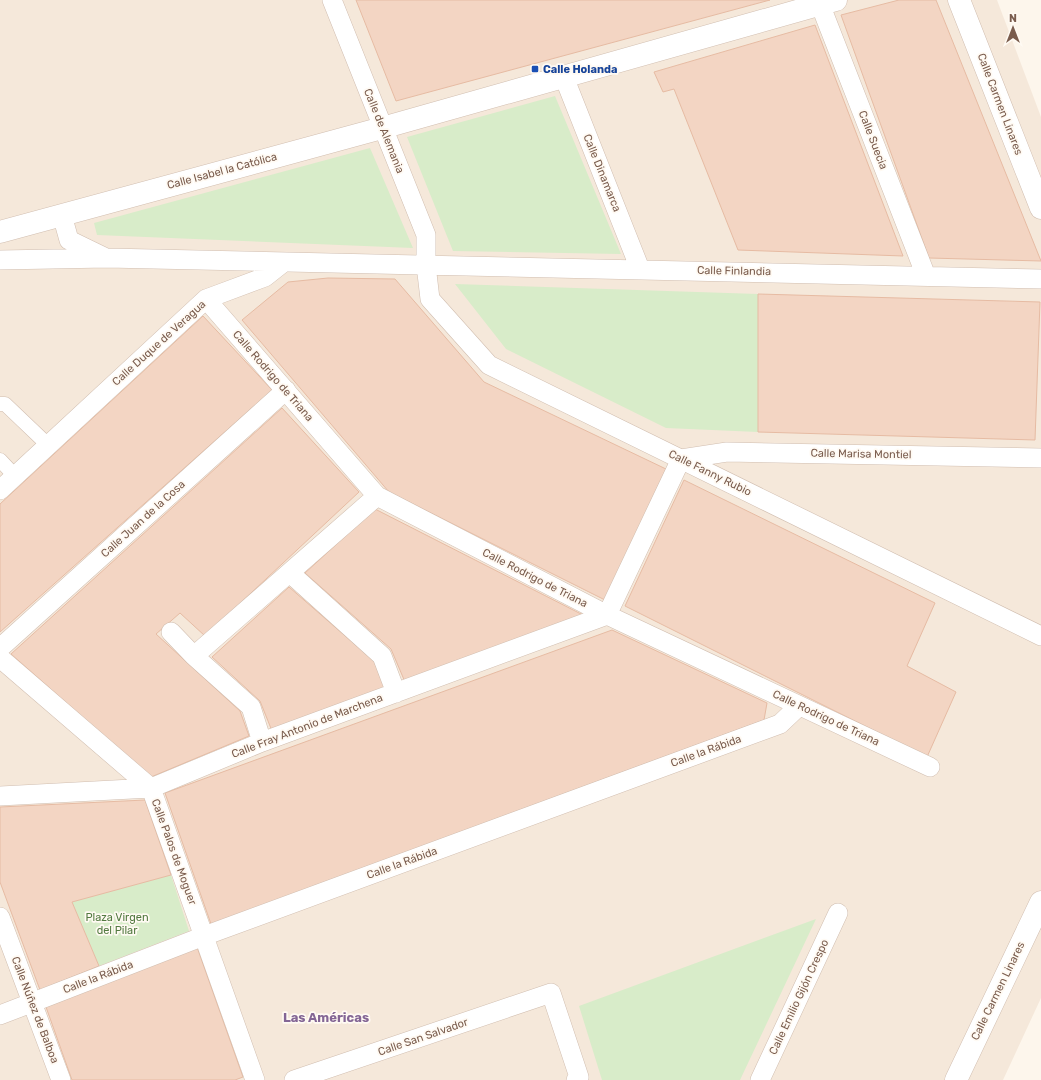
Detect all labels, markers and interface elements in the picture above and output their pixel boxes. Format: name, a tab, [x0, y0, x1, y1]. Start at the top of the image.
north arrow	[993, 8, 1033, 48]
text: N	[1009, 12, 1017, 25]
street label: Calle Carmen Linares	[975, 51, 1026, 157]
place label: Calle Holanda	[543, 63, 617, 76]
marker: Calle Holanda	[530, 64, 540, 74]
street label: Calle de Alemania	[361, 87, 407, 175]
street label: Calle Suecia	[856, 109, 890, 171]
street label: Calle Dinamarca	[580, 132, 624, 214]
street label: Calle Isabel la Católica	[166, 150, 278, 192]
street label: Calle Finlandia	[697, 264, 771, 278]
street label: Calle Duque de Veragua	[110, 298, 208, 388]
street label: Calle Rodrigo de Triana	[230, 328, 316, 424]
street label: Calle Fanny Rubio	[666, 447, 754, 499]
street label: Calle Marisa Montiel	[810, 447, 912, 461]
street label: Calle Juan de la Cosa	[98, 478, 188, 560]
street label: Calle Rodrigo de Triana	[480, 546, 590, 610]
street label: Calle Rodrigo de Triana	[771, 688, 881, 748]
street label: Calle Fray Antonio de Marchena	[230, 691, 384, 761]
street label: Calle la Rábida	[669, 732, 743, 770]
street label: Calle Palos de Moguer	[149, 797, 200, 908]
street label: Calle la Rábida	[365, 844, 439, 882]
park label: Plaza Virgen del Pilar	[85, 911, 149, 937]
street label: Calle Emilio Gijón Crespo	[767, 937, 831, 1057]
street label: Calle Carmen Linares	[969, 939, 1028, 1042]
street label: Calle Núñez de Balboa	[9, 955, 61, 1065]
street label: Calle la Rábida	[61, 958, 135, 996]
district label: Las Américas	[283, 1010, 369, 1025]
street label: Calle San Salvador	[376, 1015, 471, 1059]

